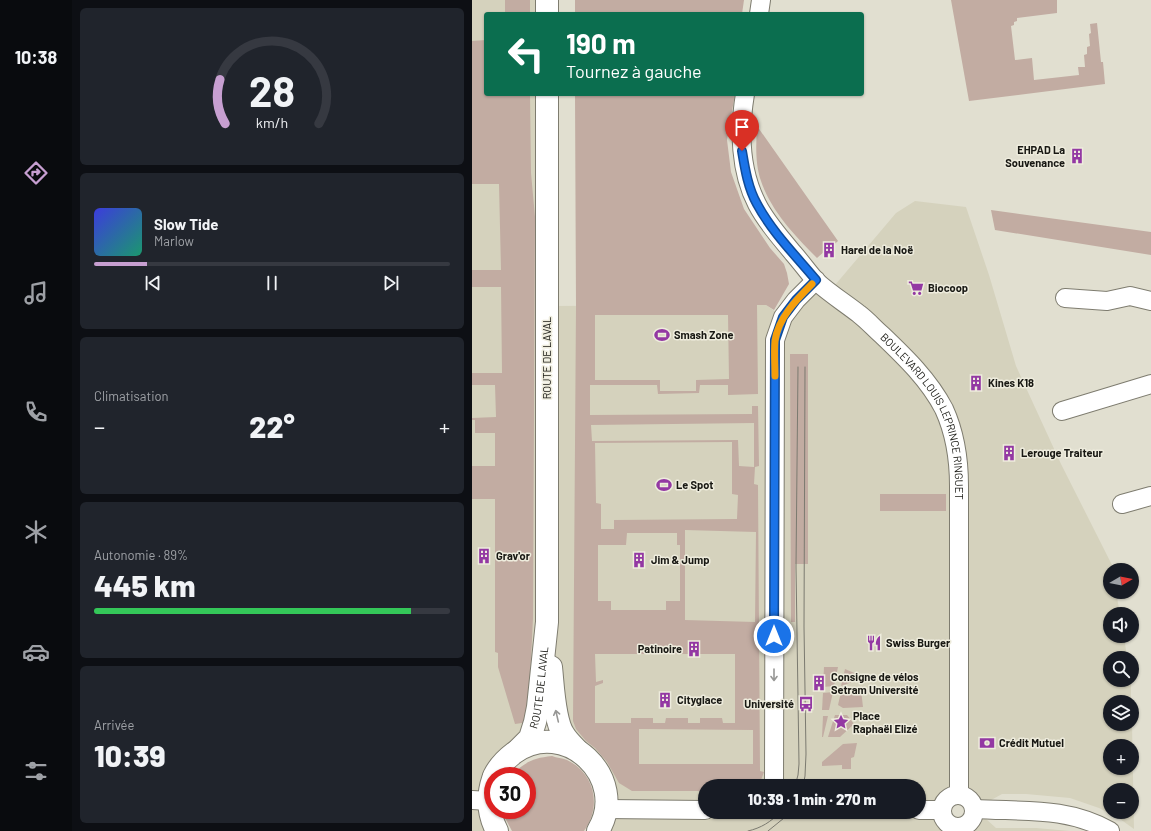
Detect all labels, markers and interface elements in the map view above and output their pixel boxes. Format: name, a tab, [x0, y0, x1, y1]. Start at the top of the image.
text: 190 m	[566, 26, 636, 60]
icon: left	[500, 28, 552, 80]
text: 10:38	[15, 46, 57, 68]
text: Tournez à gauche	[566, 60, 702, 82]
text: 28	[249, 65, 295, 115]
pin	[725, 110, 759, 151]
text: km/h	[256, 114, 288, 131]
icon: arrive	[731, 116, 753, 138]
place label: EHPAD La Souvenance	[1005, 143, 1065, 169]
building icon: EHPAD La Souvenance	[1068, 147, 1086, 165]
icon: directions	[22, 159, 50, 187]
text: Slow Tide	[154, 215, 218, 233]
text: Marlow	[154, 233, 194, 249]
building icon: Harel de la Noë	[820, 241, 838, 259]
place label: Harel de la Noë	[841, 243, 913, 256]
icon: previous	[142, 272, 164, 294]
icon: pause	[261, 272, 283, 294]
icon: next	[380, 272, 402, 294]
icon: music	[22, 279, 50, 307]
supermarket icon: Biocoop	[907, 279, 925, 297]
place label: Biocoop	[928, 281, 968, 294]
street label: ROUTE DE LAVAL	[540, 317, 553, 399]
sports icon: Smash Zone	[653, 326, 671, 344]
place label: Smash Zone	[674, 328, 734, 341]
street label: BOULEVARD LOUIS LEPRINCE RINGUET	[878, 330, 966, 500]
building icon: Kines K18	[967, 374, 985, 392]
place label: Kines K18	[988, 376, 1034, 389]
text: Climatisation	[94, 388, 169, 404]
icon: phone	[22, 398, 50, 426]
text: 22°	[249, 408, 295, 444]
text: −	[94, 413, 105, 439]
text: +	[439, 413, 450, 439]
building icon: Lerouge Traiteur	[1000, 444, 1018, 462]
place label: Lerouge Traiteur	[1021, 446, 1103, 459]
sports icon: Le Spot	[655, 476, 673, 494]
place label: Le Spot	[676, 478, 713, 491]
icon: climate	[22, 518, 50, 546]
text: Autonomie · 89%	[94, 547, 188, 563]
building icon: Grav'or	[475, 547, 493, 565]
place label: Grav'or	[496, 549, 531, 562]
building icon: Jim & Jump	[630, 551, 648, 569]
place label: Jim & Jump	[651, 553, 709, 566]
north arrow	[1103, 563, 1139, 599]
map controls	[1103, 563, 1139, 819]
text: 445 km	[94, 567, 195, 603]
button: sound	[1103, 607, 1139, 643]
position arrow	[753, 615, 795, 657]
restaurant icon: Swiss Burger	[865, 634, 883, 652]
place label: Swiss Burger	[886, 636, 951, 649]
icon: car	[22, 638, 50, 666]
building icon: Patinoire	[685, 640, 703, 658]
place label: Patinoire	[638, 642, 682, 655]
street label: ROUTE DE LAVAL	[526, 646, 550, 730]
button: search	[1103, 651, 1139, 687]
one-way arrow	[770, 668, 778, 681]
place label: Consigne de vélos Setram Université	[831, 670, 919, 696]
building icon: Consigne de vélos Setram Université	[810, 674, 828, 692]
building icon: Cityglace	[656, 691, 674, 709]
place label: Cityglace	[677, 693, 722, 706]
bus stop icon: Université	[797, 695, 815, 713]
button: layers	[1103, 695, 1139, 731]
place label: Université	[744, 697, 794, 710]
place label: Place Raphaël Elizé	[853, 709, 917, 735]
one-way arrow	[553, 710, 561, 723]
place icon: Place Raphaël Elizé	[832, 713, 850, 731]
text: Arrivée	[94, 717, 134, 733]
bank icon: Crédit Mutuel	[978, 734, 996, 752]
place label: Crédit Mutuel	[999, 736, 1064, 749]
text: 10:39	[94, 737, 165, 773]
button: +	[1103, 739, 1139, 775]
icon: filters	[22, 757, 50, 785]
speed limit sign: 30	[484, 767, 536, 819]
button: −	[1103, 783, 1139, 819]
text: 10:39 · 1 min · 270 m	[748, 790, 876, 808]

